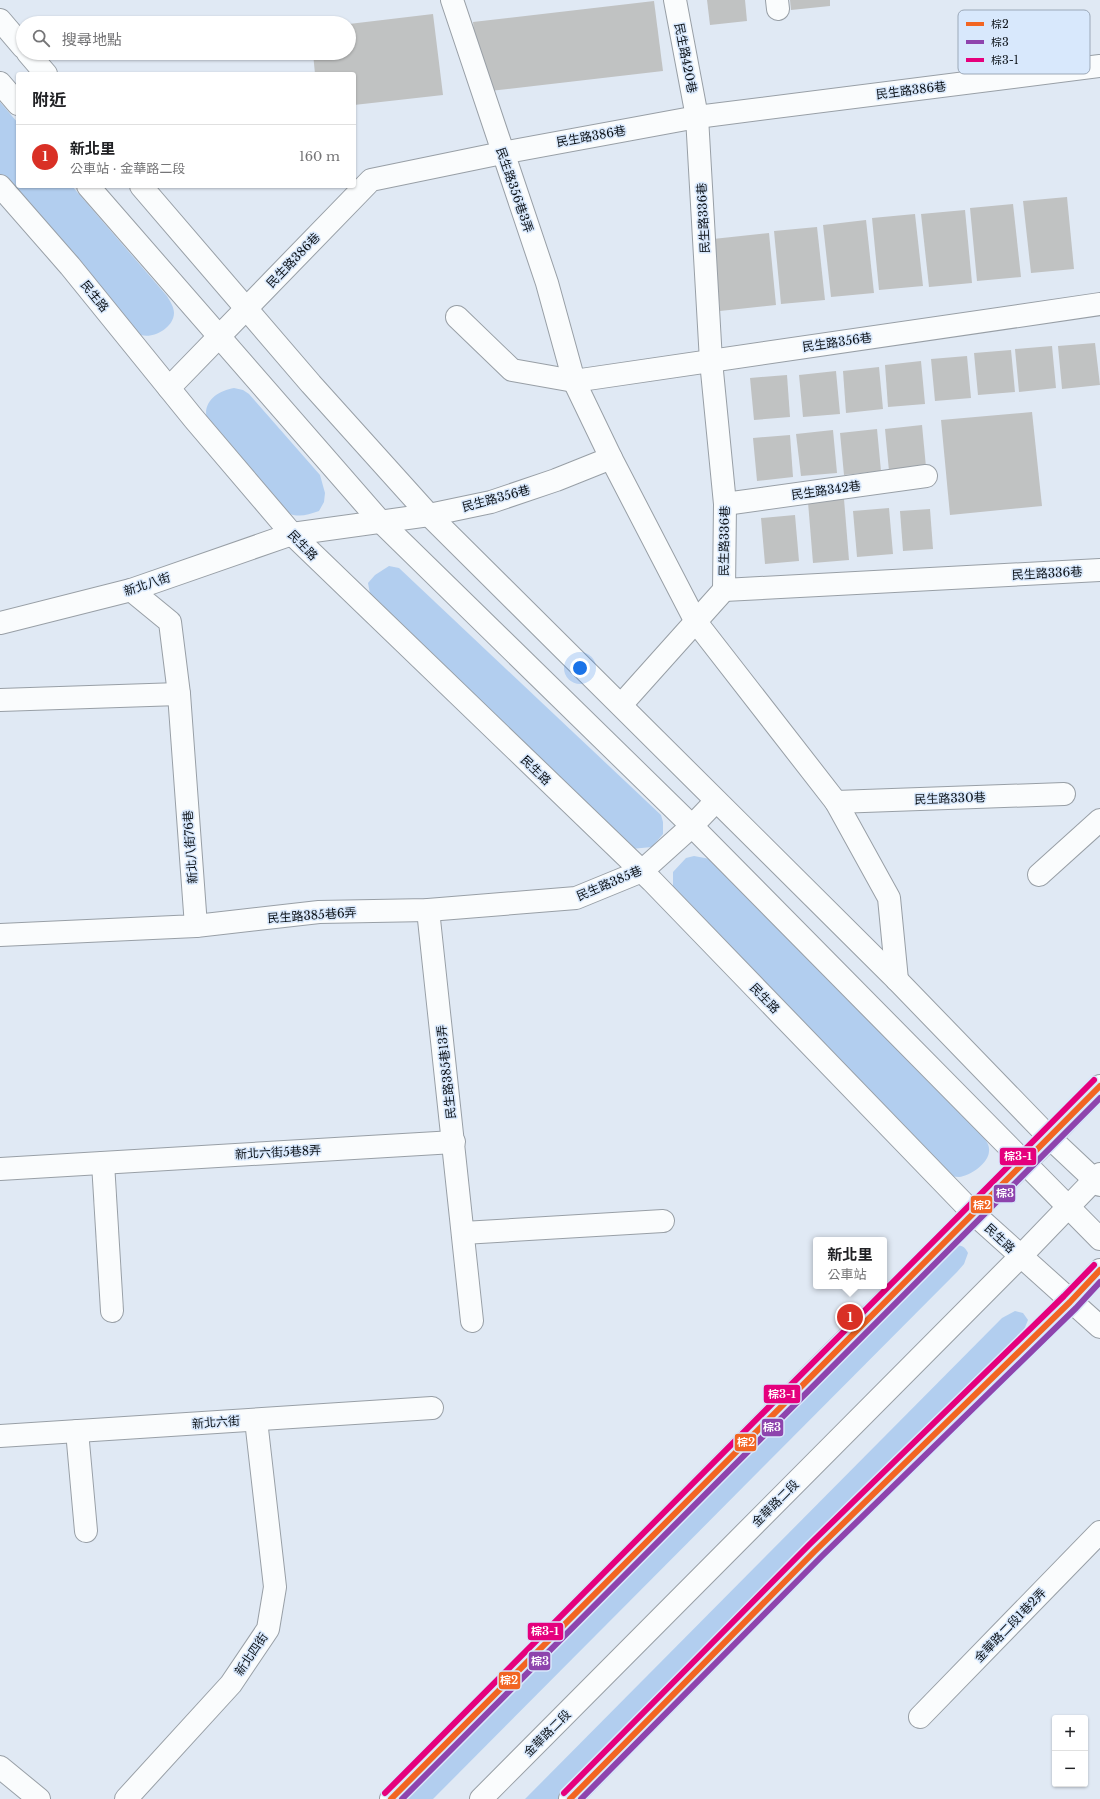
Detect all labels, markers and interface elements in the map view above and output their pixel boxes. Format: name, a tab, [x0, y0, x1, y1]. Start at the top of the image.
legend	[958, 10, 1090, 74]
search box	[16, 16, 356, 60]
text: 棕2	[991, 17, 1009, 31]
street label: 民生路420巷	[672, 22, 700, 94]
icon: search	[30, 27, 52, 49]
text: 搜尋地點	[62, 30, 122, 49]
text: 棕3	[991, 35, 1009, 49]
text: 棕3-1	[991, 53, 1019, 67]
street label: 民生路386巷	[875, 78, 947, 102]
text: 附近	[32, 90, 66, 111]
street label: 民生路386巷	[555, 123, 627, 149]
text: 新北里	[70, 139, 115, 158]
street label: 民生路356巷3弄	[493, 145, 537, 235]
text: 1	[42, 148, 48, 165]
text: 160 m	[299, 148, 340, 165]
text: 公車站 · 金華路二段	[70, 160, 185, 177]
street label: 民生路336巷	[694, 182, 712, 254]
street label: 民生路386巷	[263, 229, 323, 291]
street label: 民生路	[78, 277, 112, 315]
street label: 民生路356巷	[801, 330, 873, 354]
street label: 民生路342巷	[790, 478, 862, 502]
street label: 民生路356巷	[460, 482, 532, 514]
street label: 民生路336巷	[716, 506, 732, 576]
street label: 民生路	[285, 527, 321, 563]
street label: 民生路336巷	[1011, 564, 1083, 582]
street label: 新北八街	[122, 569, 172, 599]
your location	[570, 658, 590, 678]
street label: 民生路	[518, 752, 554, 788]
street label: 民生路330巷	[914, 789, 986, 807]
street label: 新北八街76巷	[180, 810, 200, 884]
street label: 民生路385巷	[574, 863, 644, 903]
street label: 民生路385巷6弄	[267, 904, 357, 926]
street label: 民生路	[747, 980, 783, 1016]
street label: 民生路385巷13弄	[434, 1024, 458, 1120]
street label: 新北六街5巷8弄	[235, 1142, 321, 1162]
line badge: 棕3-1	[999, 1147, 1037, 1166]
text: 棕3-1	[1004, 1149, 1032, 1163]
line badge: 棕3	[993, 1184, 1016, 1203]
text: 棕3	[996, 1186, 1014, 1200]
line badge: 棕2	[970, 1195, 993, 1214]
text: 棕2	[973, 1198, 991, 1212]
street label: 民生路	[982, 1220, 1018, 1256]
popup	[813, 1237, 887, 1289]
text: 新北里	[827, 1245, 873, 1264]
text: 公車站	[827, 1266, 867, 1283]
pin: 1	[837, 1302, 863, 1332]
line badge: 棕3-1	[763, 1384, 801, 1404]
text: 棕3-1	[768, 1387, 796, 1401]
street label: 新北六街	[192, 1413, 240, 1431]
line badge: 棕3	[761, 1418, 784, 1437]
text: 棕3	[763, 1420, 781, 1434]
line badge: 棕2	[734, 1433, 757, 1452]
text: 棕2	[737, 1435, 755, 1449]
street label: 金華路二段	[748, 1476, 802, 1530]
street label: 金華路二段1巷2弄	[971, 1585, 1049, 1665]
line badge: 棕3-1	[527, 1622, 564, 1641]
text: 棕3-1	[531, 1624, 559, 1638]
street label: 新北四街	[231, 1630, 271, 1678]
line badge: 棕3	[528, 1651, 551, 1671]
text: 棕3	[531, 1654, 549, 1668]
line badge: 棕2	[498, 1671, 521, 1690]
text: 棕2	[500, 1673, 518, 1687]
street label: 金華路二段	[520, 1706, 574, 1760]
map controls	[1052, 1715, 1088, 1787]
button: +	[1052, 1715, 1088, 1751]
button: −	[1052, 1751, 1088, 1787]

